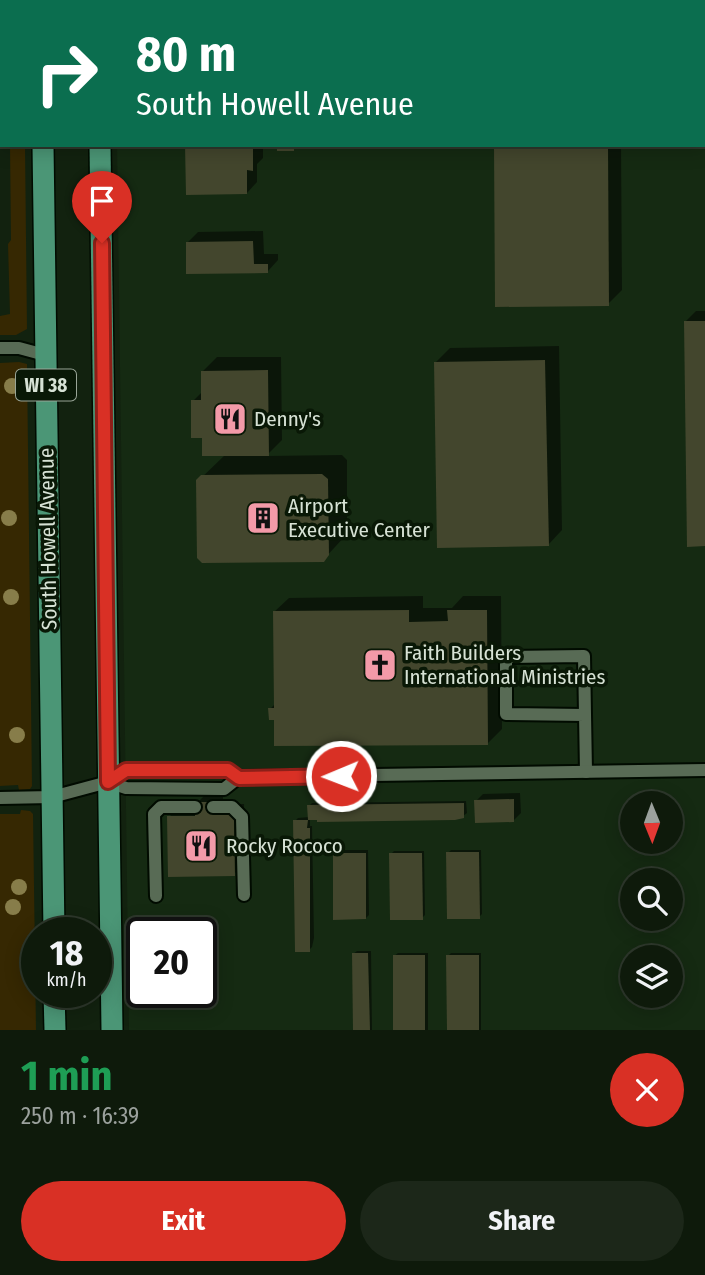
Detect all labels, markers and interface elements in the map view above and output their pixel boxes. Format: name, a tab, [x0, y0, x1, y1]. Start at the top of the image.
text: 80 m	[136, 25, 236, 84]
icon: right	[21, 28, 112, 119]
text: South Howell Avenue	[136, 85, 414, 123]
pin	[72, 171, 132, 243]
icon: arrive	[83, 182, 121, 220]
road number: WI 38	[16, 370, 76, 400]
restaurant icon: Denny's	[211, 400, 249, 438]
place label: Denny's	[254, 406, 321, 432]
street label: South Howell Avenue	[33, 448, 63, 630]
place label: Airport Executive Center	[288, 493, 430, 543]
building icon: Airport Executive Center	[244, 499, 282, 537]
place label: Faith Builders International Ministries	[404, 640, 605, 690]
church icon: Faith Builders International Ministries	[361, 646, 399, 684]
position arrow	[304, 739, 378, 813]
north arrow	[620, 791, 682, 854]
map controls	[620, 791, 683, 1008]
restaurant icon: Rocky Rococo	[182, 827, 220, 865]
place label: Rocky Rococo	[226, 833, 343, 859]
button: search	[620, 868, 683, 931]
speed limit sign: 20	[126, 917, 217, 1008]
text: 18	[50, 932, 83, 974]
button: layers	[620, 945, 683, 1008]
text: km/h	[46, 969, 87, 991]
text: 1 min	[21, 1051, 112, 1101]
button: close	[610, 1053, 684, 1127]
text: 250 m · 16:39	[21, 1102, 139, 1130]
button: Exit	[21, 1181, 346, 1261]
button: Share	[360, 1181, 684, 1261]

